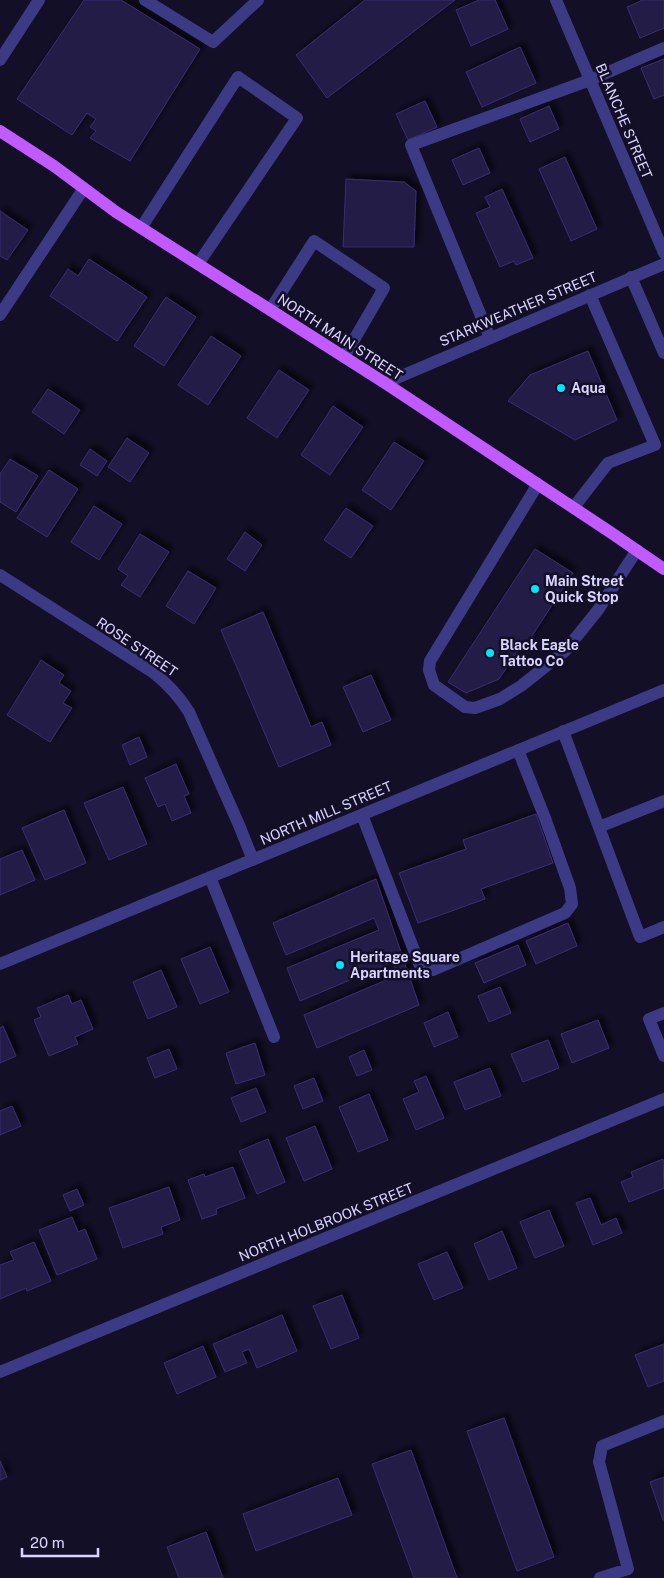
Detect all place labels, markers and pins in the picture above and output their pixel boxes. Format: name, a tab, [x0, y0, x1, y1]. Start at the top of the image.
place label: Aqua	[571, 380, 606, 396]
marker: Aqua	[555, 382, 567, 394]
place label: Main Street Quick Stop	[545, 573, 624, 605]
marker: Main Street Quick Stop	[529, 583, 541, 595]
place label: Black Eagle Tattoo Co	[500, 637, 579, 669]
marker: Black Eagle Tattoo Co	[484, 647, 496, 659]
place label: Heritage Square Apartments	[350, 949, 460, 981]
marker: Heritage Square Apartments	[334, 959, 346, 971]

